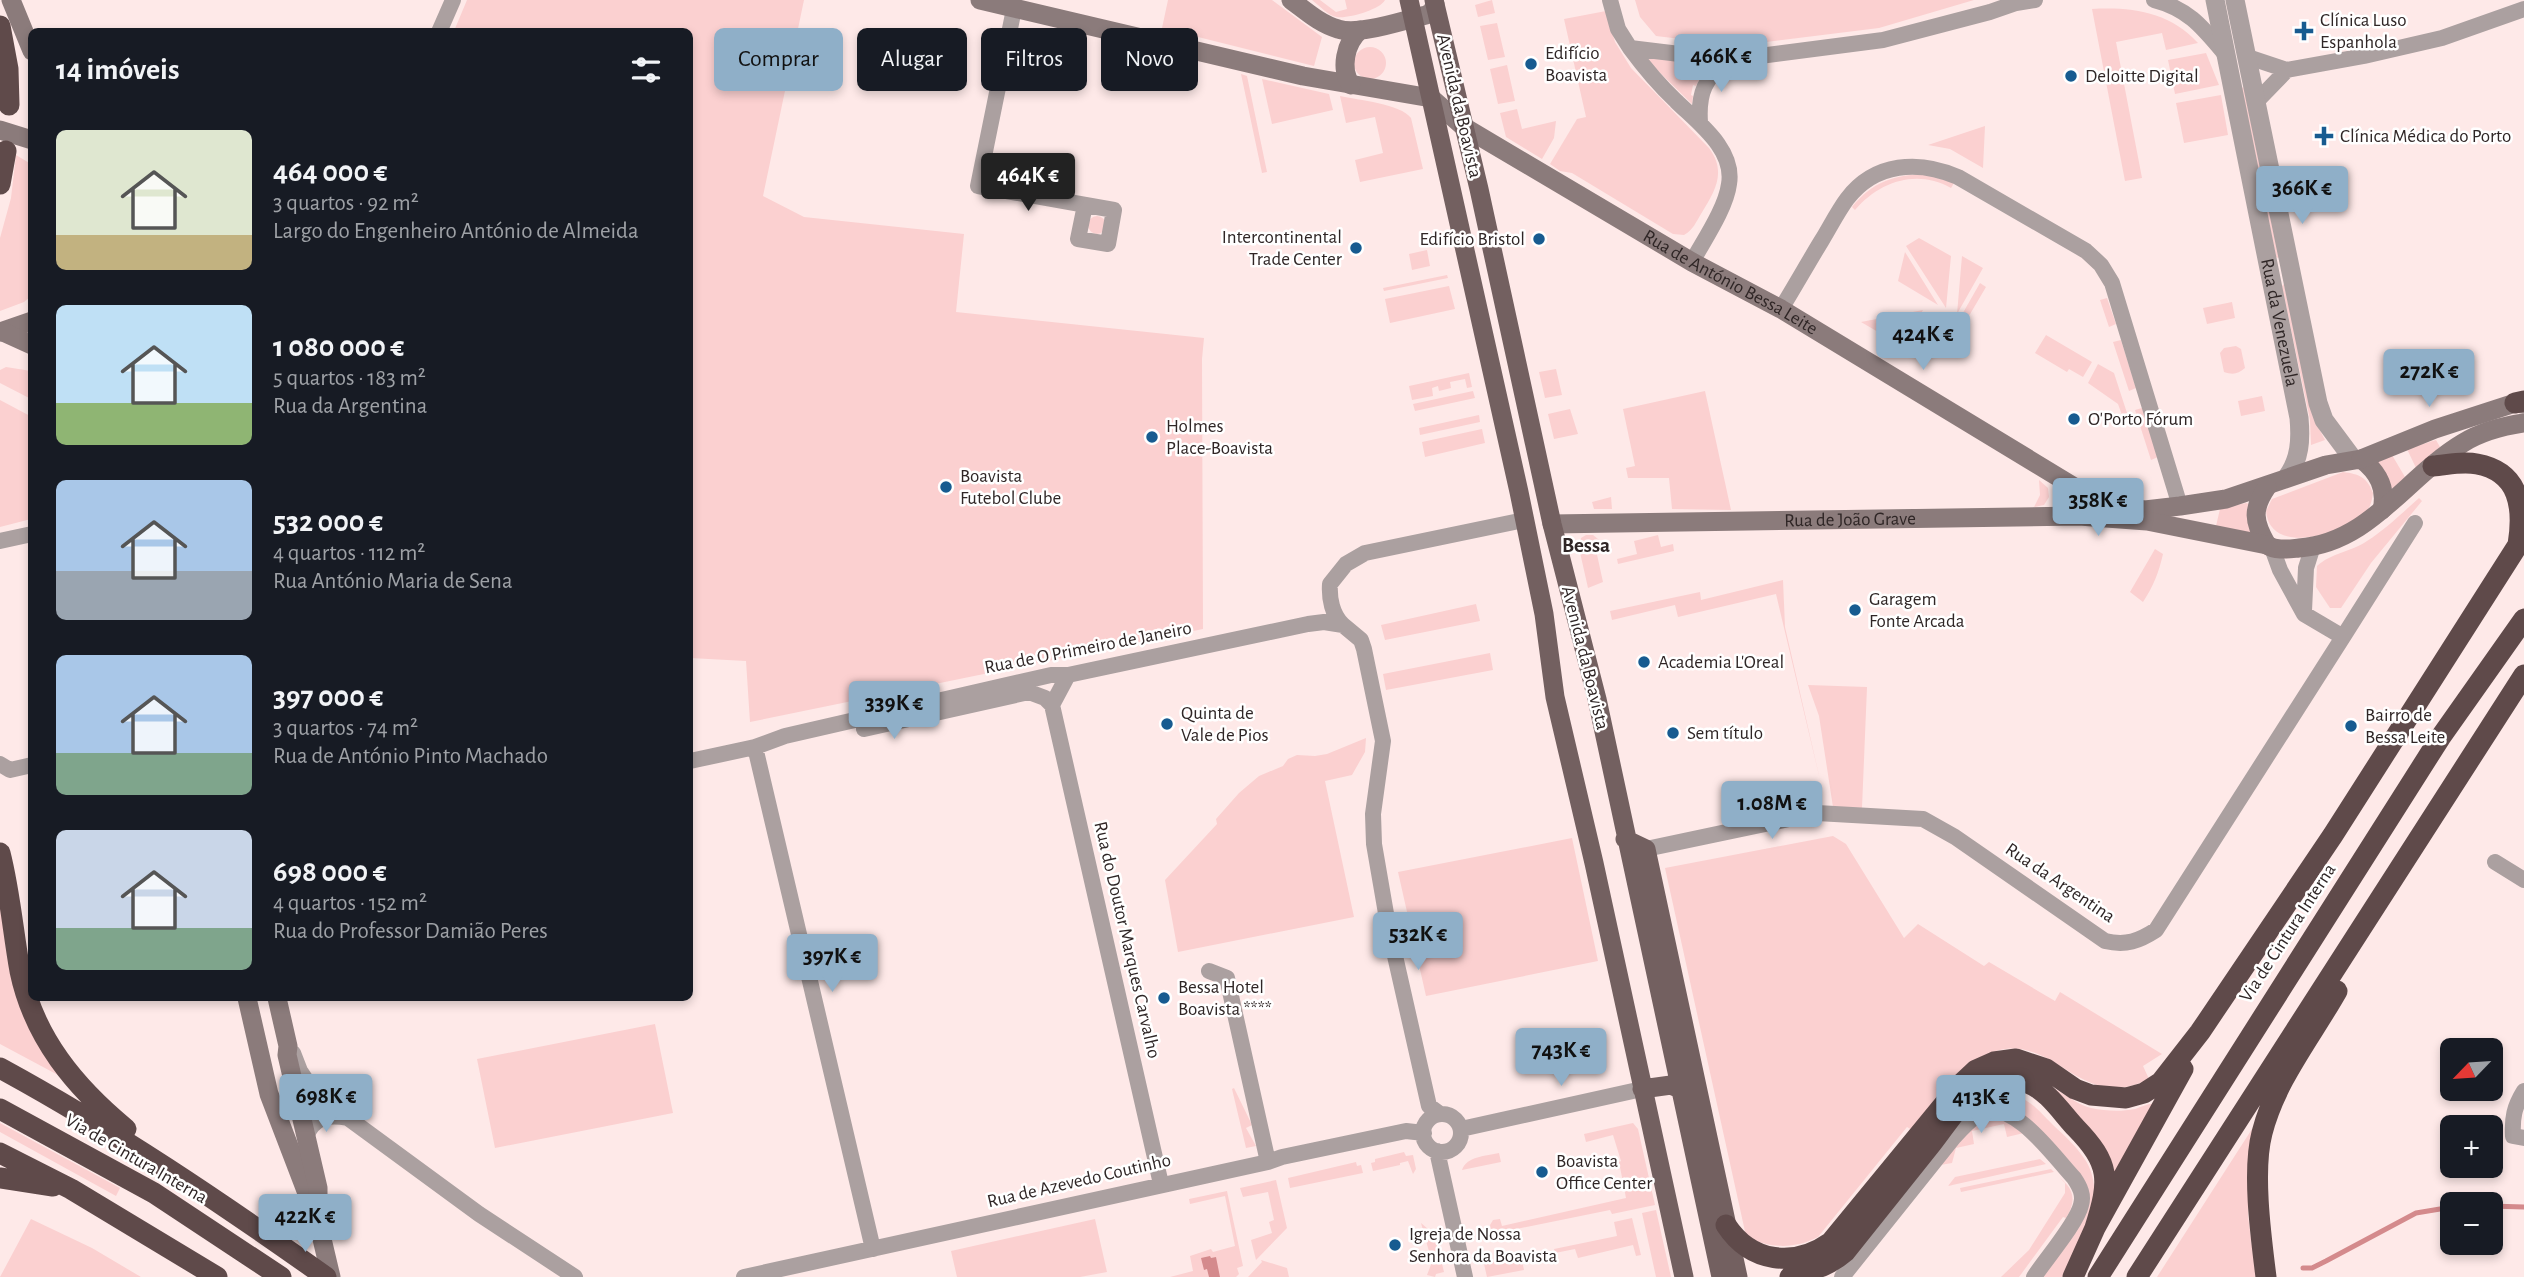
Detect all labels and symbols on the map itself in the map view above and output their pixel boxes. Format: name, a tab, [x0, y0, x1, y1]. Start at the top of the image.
place label: Clínica Luso Espanhola	[2320, 11, 2407, 52]
marker: Clínica Luso Espanhola	[2294, 21, 2314, 41]
street label: Avenida da Boavista	[1433, 32, 1485, 180]
pin: 466K €	[1664, 34, 1778, 94]
place label: Edifício Boavista	[1545, 44, 1608, 85]
marker: Edifício Boavista	[1523, 56, 1539, 72]
place label: Deloitte Digital	[2085, 67, 2199, 86]
marker: Deloitte Digital	[2063, 68, 2079, 84]
marker: Clínica Médica do Porto	[2314, 126, 2334, 146]
place label: Clínica Médica do Porto	[2340, 127, 2511, 146]
pin: 464K €	[971, 154, 1085, 213]
pin: 366K €	[2245, 166, 2359, 226]
street label: Rua de António Bessa Leite	[1640, 226, 1821, 338]
place label: Intercontinental Trade Center	[1222, 228, 1342, 269]
place label: Edifício Bristol	[1420, 230, 1525, 249]
marker: Edifício Bristol	[1531, 231, 1547, 247]
marker: Intercontinental Trade Center	[1348, 240, 1364, 256]
street label: Rua da Venezuela	[2258, 257, 2302, 389]
pin: 424K €	[1866, 312, 1980, 372]
pin: 272K €	[2372, 350, 2486, 409]
place label: O'Porto Fórum	[2088, 410, 2193, 429]
marker: O'Porto Fórum	[2066, 411, 2082, 427]
place label: Holmes Place-Boavista	[1166, 417, 1273, 458]
marker: Holmes Place-Boavista	[1144, 429, 1160, 445]
place label: Boavista Futebol Clube	[960, 467, 1061, 508]
pin: 358K €	[2041, 478, 2155, 538]
marker: Boavista Futebol Clube	[938, 479, 954, 495]
street label: Rua de João Grave	[1784, 509, 1916, 530]
district label: Bessa	[1562, 535, 1610, 556]
street label: Avenida da Boavista	[1558, 584, 1612, 732]
place label: Garagem Fonte Arcada	[1869, 590, 1965, 631]
marker: Garagem Fonte Arcada	[1847, 602, 1863, 618]
street label: Rua de O Primeiro de Janeiro	[983, 619, 1193, 677]
place label: Academia L'Oreal	[1658, 653, 1784, 672]
marker: Academia L'Oreal	[1636, 654, 1652, 670]
pin: 339K €	[837, 682, 951, 741]
place label: Quinta de Vale de Pios	[1181, 704, 1269, 745]
place label: Bairro de Bessa Leite	[2365, 706, 2445, 747]
marker: Quinta de Vale de Pios	[1159, 716, 1175, 732]
marker: Bairro de Bessa Leite	[2343, 718, 2359, 734]
place label: Sem título	[1687, 724, 1763, 743]
marker: Sem título	[1665, 725, 1681, 741]
pin: 1.08M €	[1707, 782, 1837, 841]
street label: Rua do Doutor Marques Carvalho	[1090, 820, 1164, 1060]
street label: Rua da Argentina	[2002, 839, 2118, 927]
street label: Via de Cintura Interna	[2236, 860, 2340, 1006]
pin: 532K €	[1361, 912, 1475, 972]
pin: 397K €	[775, 934, 889, 994]
place label: Bessa Hotel Boavista ****	[1178, 978, 1272, 1019]
marker: Bessa Hotel Boavista ****	[1156, 990, 1172, 1006]
pin: 743K €	[1504, 1028, 1618, 1088]
north arrow	[2440, 1038, 2502, 1101]
pin: 698K €	[269, 1074, 383, 1134]
pin: 413K €	[1924, 1076, 2038, 1135]
street label: Via de Cintura Interna	[62, 1111, 210, 1207]
street label: Rua de Azevedo Coutinho	[985, 1151, 1173, 1211]
place label: Boavista Office Center	[1556, 1152, 1652, 1193]
marker: Boavista Office Center	[1534, 1164, 1550, 1180]
pin: 422K €	[248, 1194, 362, 1254]
place label: Igreja de Nossa Senhora da Boavista	[1409, 1225, 1557, 1266]
marker: Igreja de Nossa Senhora da Boavista	[1387, 1237, 1403, 1253]

